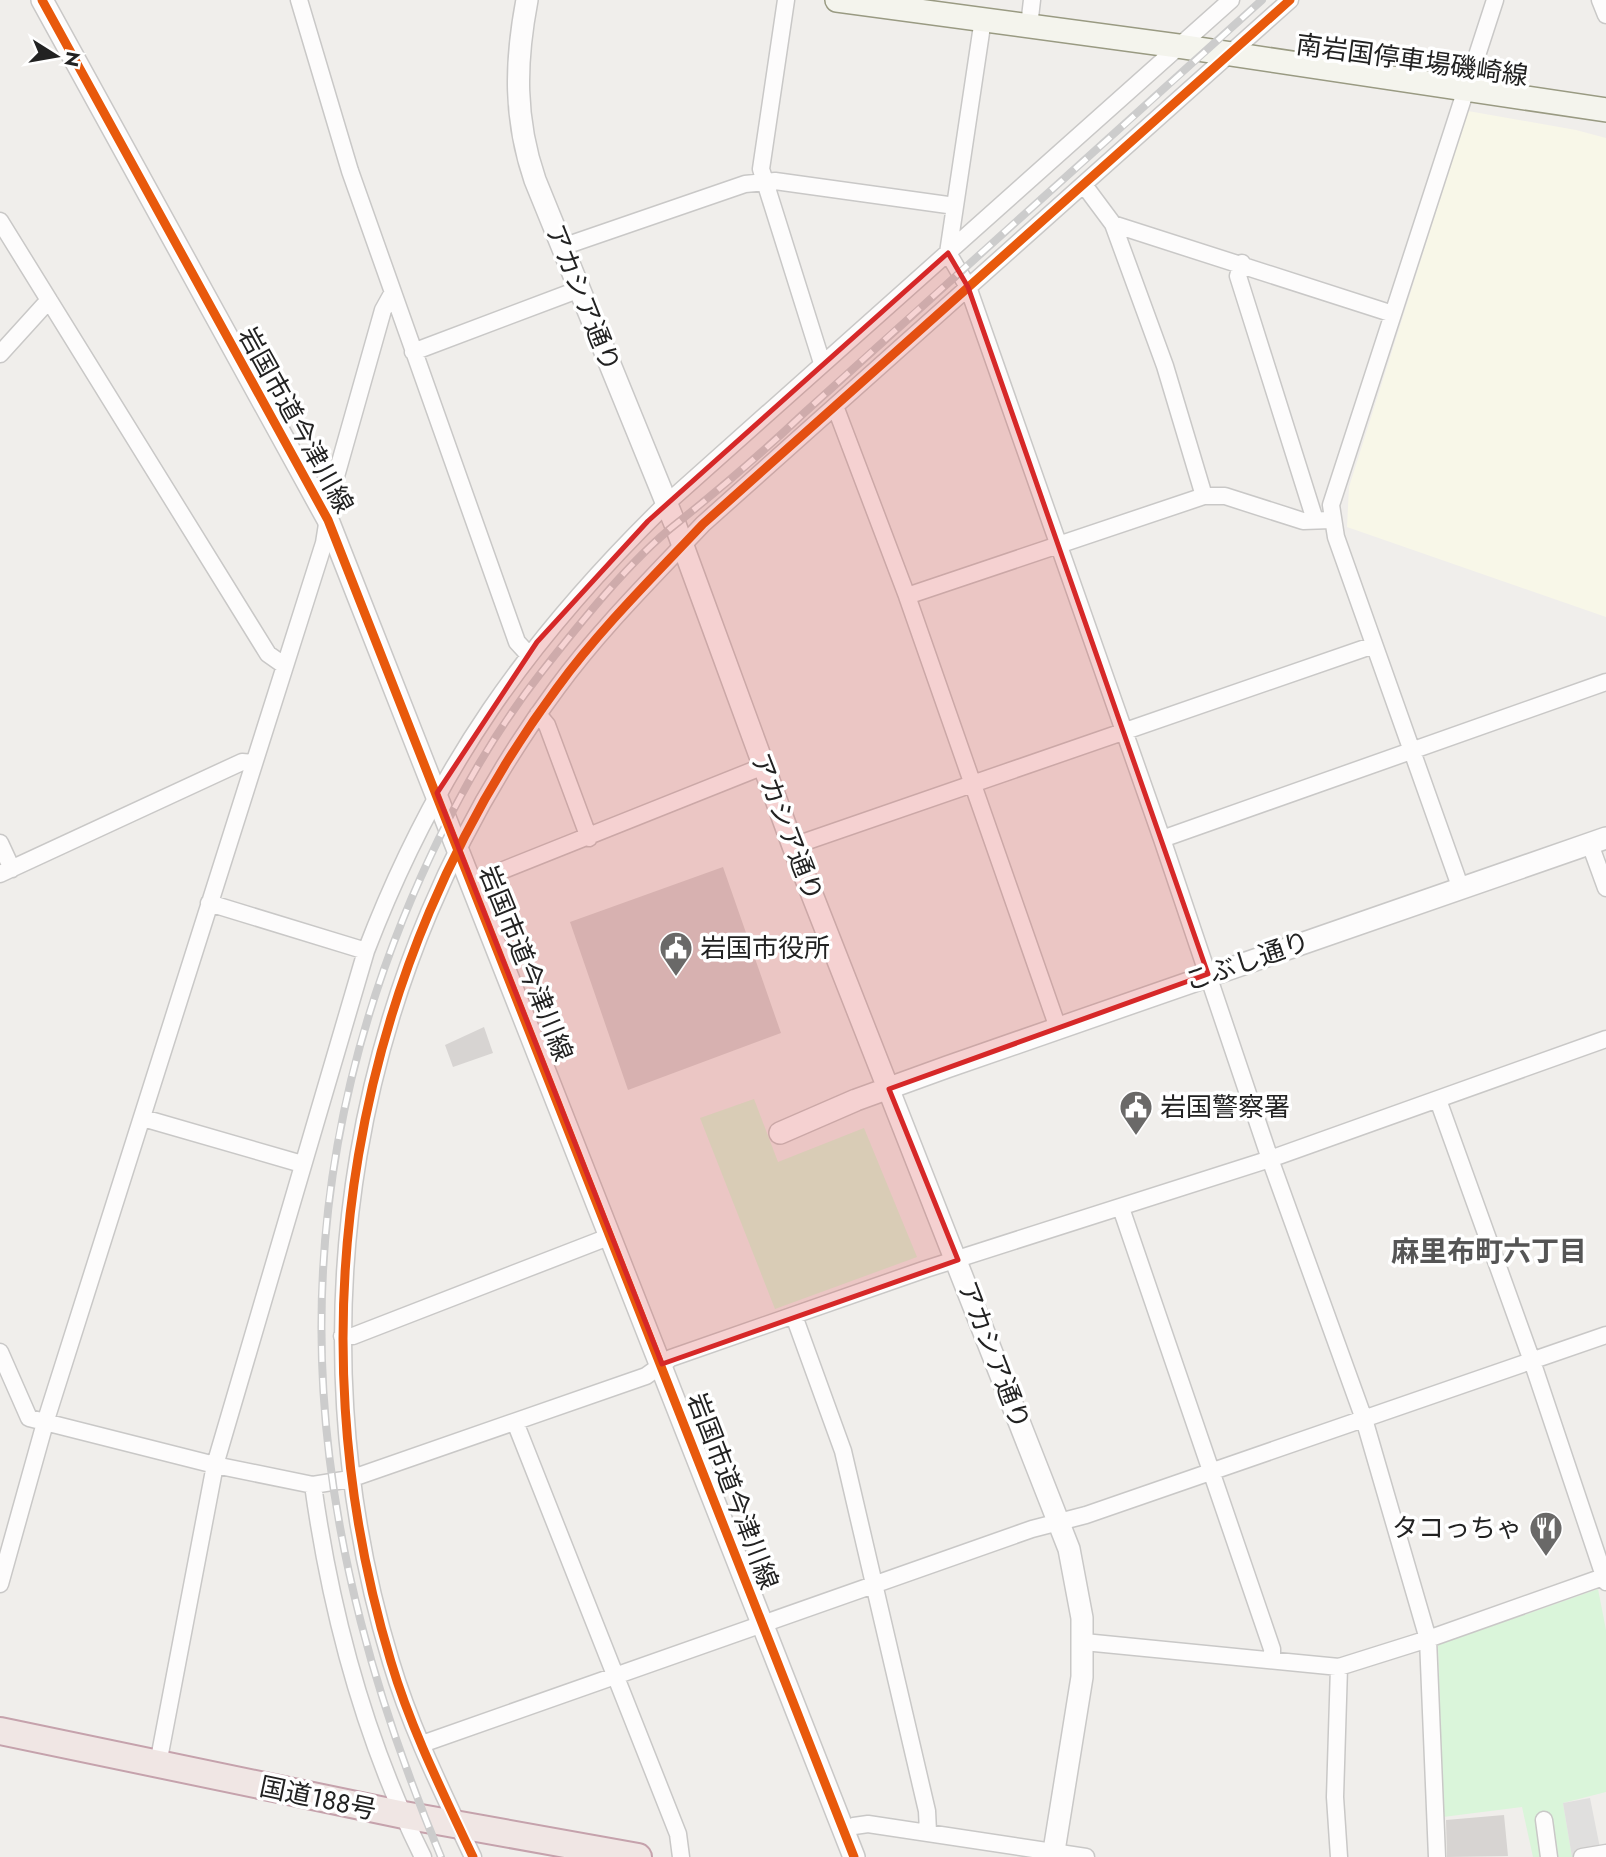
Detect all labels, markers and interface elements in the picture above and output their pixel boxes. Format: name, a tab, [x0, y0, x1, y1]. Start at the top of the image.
north arrow	[21, 21, 91, 91]
street label: 南岩国停車場磯崎線	[1293, 25, 1531, 95]
text: N	[58, 49, 87, 69]
street label: アカシア通り	[536, 219, 630, 377]
street label: 岩国市道今津川線	[229, 320, 363, 520]
street label: アカシア通り	[741, 747, 833, 907]
street label: 岩国市道今津川線	[469, 859, 583, 1067]
street label: こぶし通り	[1179, 922, 1315, 1000]
public building icon: 岩国市役所	[657, 929, 695, 978]
place label: 岩国市役所	[700, 929, 830, 967]
public building icon: 岩国警察署	[1117, 1088, 1155, 1137]
place label: 岩国警察署	[1160, 1088, 1290, 1126]
district label: 麻里布町六丁目	[1391, 1231, 1587, 1272]
street label: アカシア通り	[948, 1275, 1040, 1435]
street label: 岩国市道今津川線	[678, 1387, 788, 1595]
place label: タコっちゃ	[1392, 1509, 1522, 1547]
restaurant icon: タコっちゃ	[1527, 1509, 1565, 1558]
street label: 国道188号	[256, 1767, 380, 1829]

